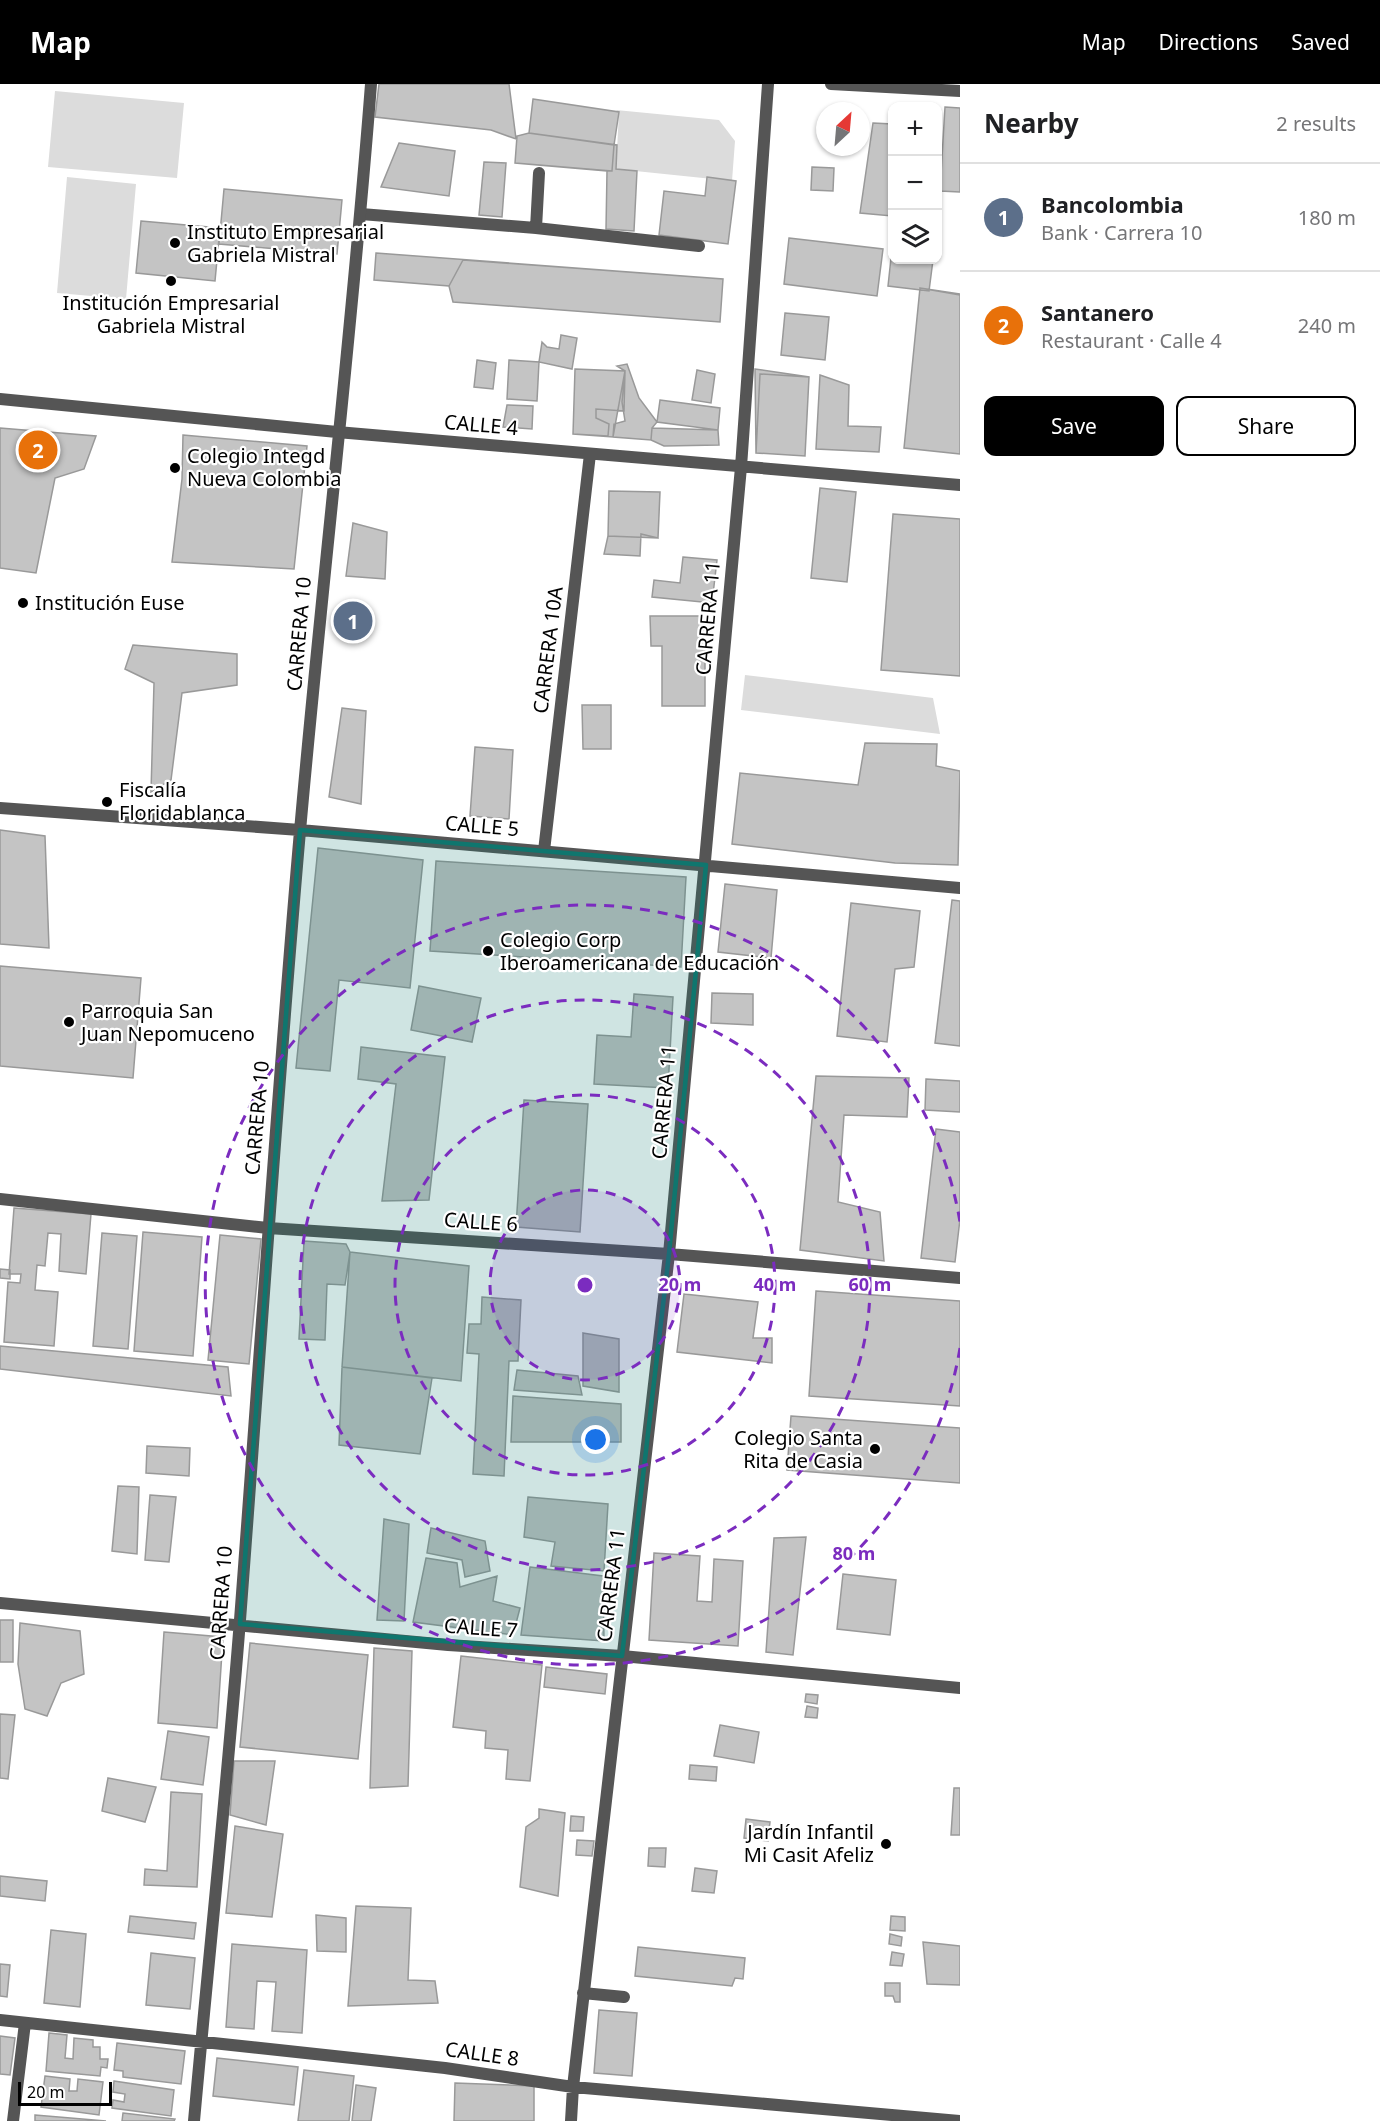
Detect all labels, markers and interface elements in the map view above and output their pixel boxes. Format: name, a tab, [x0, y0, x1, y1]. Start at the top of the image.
text: Map	[30, 23, 91, 61]
text: Map	[1082, 28, 1126, 56]
text: Directions	[1159, 28, 1258, 56]
text: Saved	[1291, 28, 1350, 56]
north arrow	[816, 102, 870, 156]
map controls	[888, 102, 942, 264]
button: +	[888, 102, 942, 156]
text: Nearby	[984, 105, 1079, 141]
text: 2 results	[1276, 110, 1356, 137]
button: −	[888, 156, 942, 210]
text: Bancolombia	[1041, 189, 1184, 219]
text: 1	[998, 204, 1009, 231]
text: 180 m	[1298, 204, 1356, 231]
button: layers	[888, 210, 942, 264]
place label: Instituto Empresarial Gabriela Mistral	[187, 218, 384, 268]
text: Bank · Carrera 10	[1041, 219, 1202, 246]
marker: Instituto Empresarial Gabriela Mistral	[168, 236, 182, 250]
marker: Institución Empresarial Gabriela Mistral	[164, 274, 178, 288]
place label: Institución Empresarial Gabriela Mistral	[63, 289, 279, 339]
text: Santanero	[1041, 297, 1154, 327]
text: 2	[998, 312, 1009, 339]
text: 240 m	[1298, 312, 1356, 339]
text: Restaurant · Calle 4	[1041, 327, 1222, 354]
button: Save	[984, 396, 1164, 456]
button: Share	[1176, 396, 1356, 456]
street label: CALLE 4	[443, 408, 520, 441]
pin: 2	[18, 428, 57, 472]
place label: Colegio Integd Nueva Colombia	[187, 442, 341, 492]
marker: Colegio Integd Nueva Colombia	[168, 461, 182, 475]
street label: CARRERA 11	[689, 560, 726, 676]
street label: CARRERA 10	[280, 576, 317, 692]
street label: CARRERA 10A	[526, 585, 569, 715]
place label: Institución Euse	[35, 589, 184, 616]
marker: Institución Euse	[16, 596, 30, 610]
pin: 1	[334, 598, 372, 644]
place label: Fiscalía Floridablanca	[119, 776, 245, 826]
marker: Fiscalía Floridablanca	[100, 795, 114, 809]
street label: CALLE 5	[444, 809, 520, 842]
place label: Colegio Corp Iberoamericana de Educación	[500, 926, 779, 976]
marker: Colegio Corp Iberoamericana de Educación	[481, 944, 495, 958]
place label: Parroquia San Juan Nepomuceno	[79, 997, 255, 1047]
marker: Parroquia San Juan Nepomuceno	[62, 1015, 76, 1029]
street label: CARRERA 11	[645, 1044, 682, 1160]
street label: CARRERA 10	[238, 1060, 275, 1176]
street label: CALLE 6	[443, 1205, 519, 1238]
text: 20 m	[659, 1272, 701, 1296]
text: 40 m	[754, 1272, 796, 1296]
text: 60 m	[849, 1272, 891, 1296]
centre of rings	[575, 1275, 595, 1295]
place label: Colegio Santa Rita de Casia	[734, 1424, 863, 1474]
your location	[581, 1425, 610, 1454]
marker: Colegio Santa Rita de Casia	[868, 1442, 882, 1456]
street label: CARRERA 11	[590, 1526, 631, 1644]
text: 80 m	[833, 1541, 875, 1565]
street label: CARRERA 10	[203, 1545, 238, 1661]
street label: CALLE 7	[443, 1611, 519, 1644]
place label: Jardín Infantil Mi Casit Afeliz	[744, 1818, 874, 1868]
marker: Jardín Infantil Mi Casit Afeliz	[879, 1837, 893, 1851]
street label: CALLE 8	[443, 2035, 521, 2072]
scale bar	[18, 2079, 112, 2106]
text: 20 m	[27, 2081, 64, 2103]

